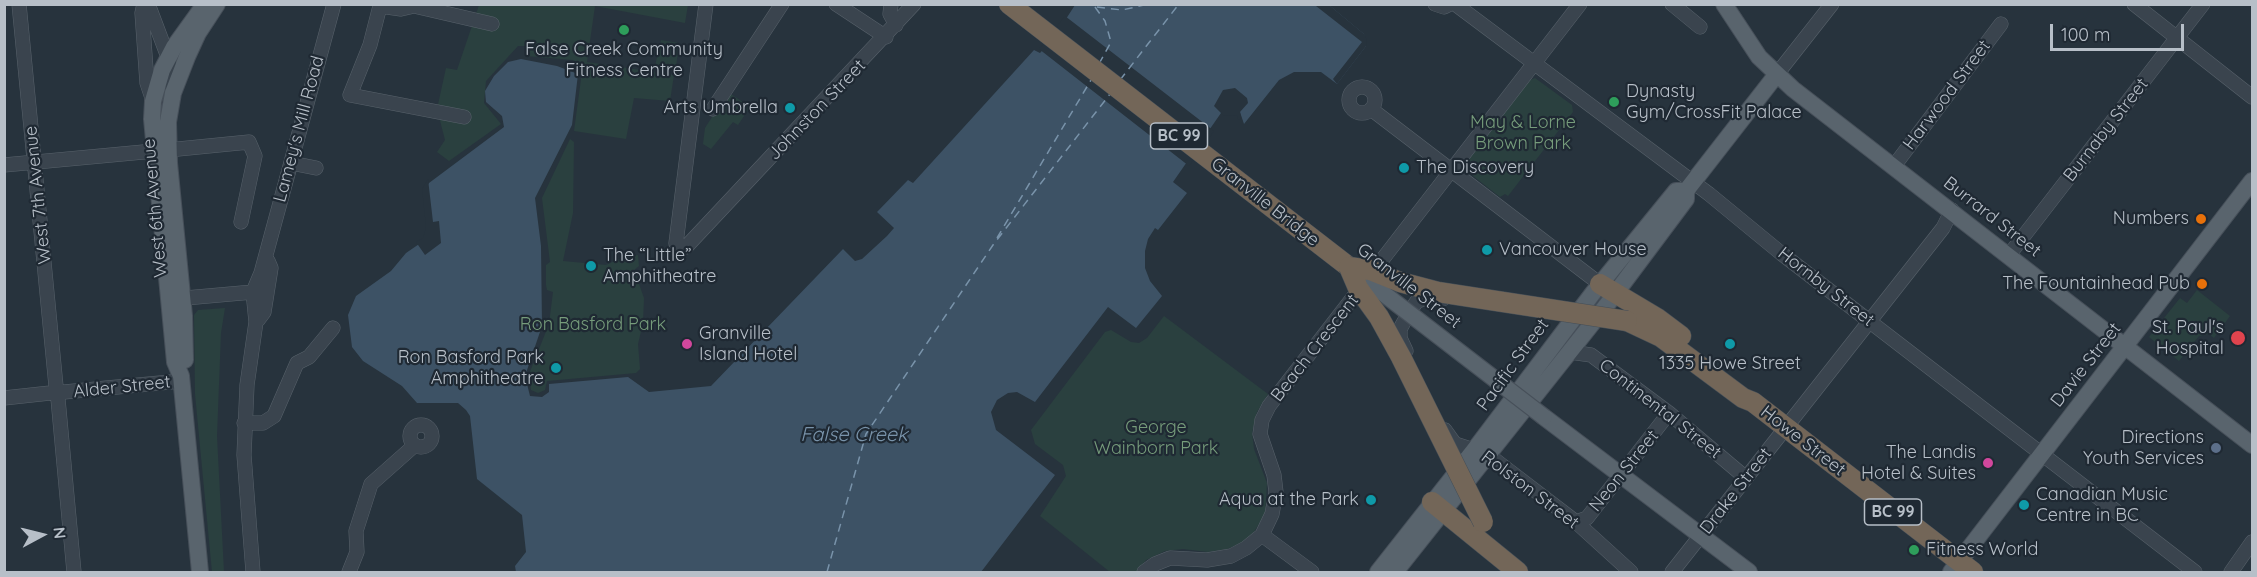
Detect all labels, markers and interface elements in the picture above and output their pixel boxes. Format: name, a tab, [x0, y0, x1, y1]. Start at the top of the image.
scale bar	[2053, 12, 2186, 50]
marker: False Creek Community Fitness Centre	[617, 23, 631, 37]
text: 100 m	[2061, 23, 2110, 46]
street label: Harwood Street	[1899, 36, 1995, 154]
place label: False Creek Community Fitness Centre	[525, 39, 723, 82]
street label: Lamey's Mill Road	[269, 53, 329, 205]
street label: Johnston Street	[764, 55, 870, 165]
street label: Burnaby Street	[2059, 74, 2153, 186]
place label: Dynasty Gym/CrossFit Palace	[1626, 81, 1802, 124]
marker: Dynasty Gym/CrossFit Palace	[1607, 95, 1621, 109]
place label: Arts Umbrella	[664, 97, 778, 119]
marker: Arts Umbrella	[783, 101, 797, 115]
park label: May & Lorne Brown Park	[1470, 112, 1576, 154]
road number: BC 99	[1150, 123, 1208, 149]
street label: West 7th Avenue	[20, 125, 56, 265]
street label: West 6th Avenue	[138, 138, 172, 278]
street label: Granville Bridge	[1207, 153, 1323, 251]
place label: The Discovery	[1416, 157, 1534, 179]
marker: The Discovery	[1397, 161, 1411, 175]
street label: Burrard Street	[1939, 172, 2045, 262]
place label: Numbers	[2113, 208, 2189, 230]
marker: Numbers	[2194, 212, 2208, 226]
street label: Granville Street	[1353, 239, 1465, 333]
place label: Vancouver House	[1499, 239, 1647, 261]
marker: Vancouver House	[1480, 243, 1494, 257]
street label: Hornby Street	[1773, 243, 1879, 331]
place label: The “Little” Amphitheatre	[603, 245, 716, 288]
marker: The “Little” Amphitheatre	[584, 259, 598, 273]
place label: The Fountainhead Pub	[2002, 273, 2190, 295]
marker: The Fountainhead Pub	[2195, 277, 2209, 291]
street label: Beach Crescent	[1266, 290, 1364, 406]
park label: Ron Basford Park	[520, 314, 666, 336]
street label: Pacific Street	[1472, 315, 1554, 415]
place label: St. Paul's Hospital	[2152, 317, 2224, 360]
street label: Davie Street	[2046, 318, 2126, 412]
place label: Granville Island Hotel	[699, 323, 797, 366]
marker: St. Paul's Hospital	[2229, 329, 2247, 347]
marker: Granville Island Hotel	[680, 337, 694, 351]
marker: 1335 Howe Street	[1723, 337, 1737, 351]
place label: Ron Basford Park Amphitheatre	[398, 347, 544, 389]
place label: 1335 Howe Street	[1659, 353, 1801, 375]
street label: Continental Street	[1595, 355, 1725, 463]
marker: Ron Basford Park Amphitheatre	[549, 361, 563, 375]
street label: Alder Street	[72, 371, 172, 403]
street label: Howe Street	[1756, 401, 1850, 481]
park label: George Wainborn Park	[1094, 417, 1218, 460]
water label: False Creek	[800, 423, 908, 447]
street label: Neon Street	[1585, 426, 1663, 516]
place label: Directions Youth Services	[2083, 427, 2204, 470]
marker: Directions Youth Services	[2209, 441, 2223, 455]
place label: The Landis Hotel & Suites	[1861, 442, 1976, 484]
street label: Drake Street	[1695, 443, 1777, 539]
street label: Rolston Street	[1477, 446, 1583, 534]
marker: The Landis Hotel & Suites	[1981, 456, 1995, 470]
place label: Canadian Music Centre in BC	[2036, 484, 2168, 526]
place label: Aqua at the Park	[1219, 489, 1359, 511]
marker: Aqua at the Park	[1364, 493, 1378, 507]
marker: Canadian Music Centre in BC	[2017, 498, 2031, 512]
road number: BC 99	[1864, 499, 1922, 525]
north arrow	[12, 505, 72, 565]
text: N	[49, 526, 71, 540]
place label: Fitness World	[1926, 539, 2038, 561]
marker: Fitness World	[1907, 543, 1921, 557]

